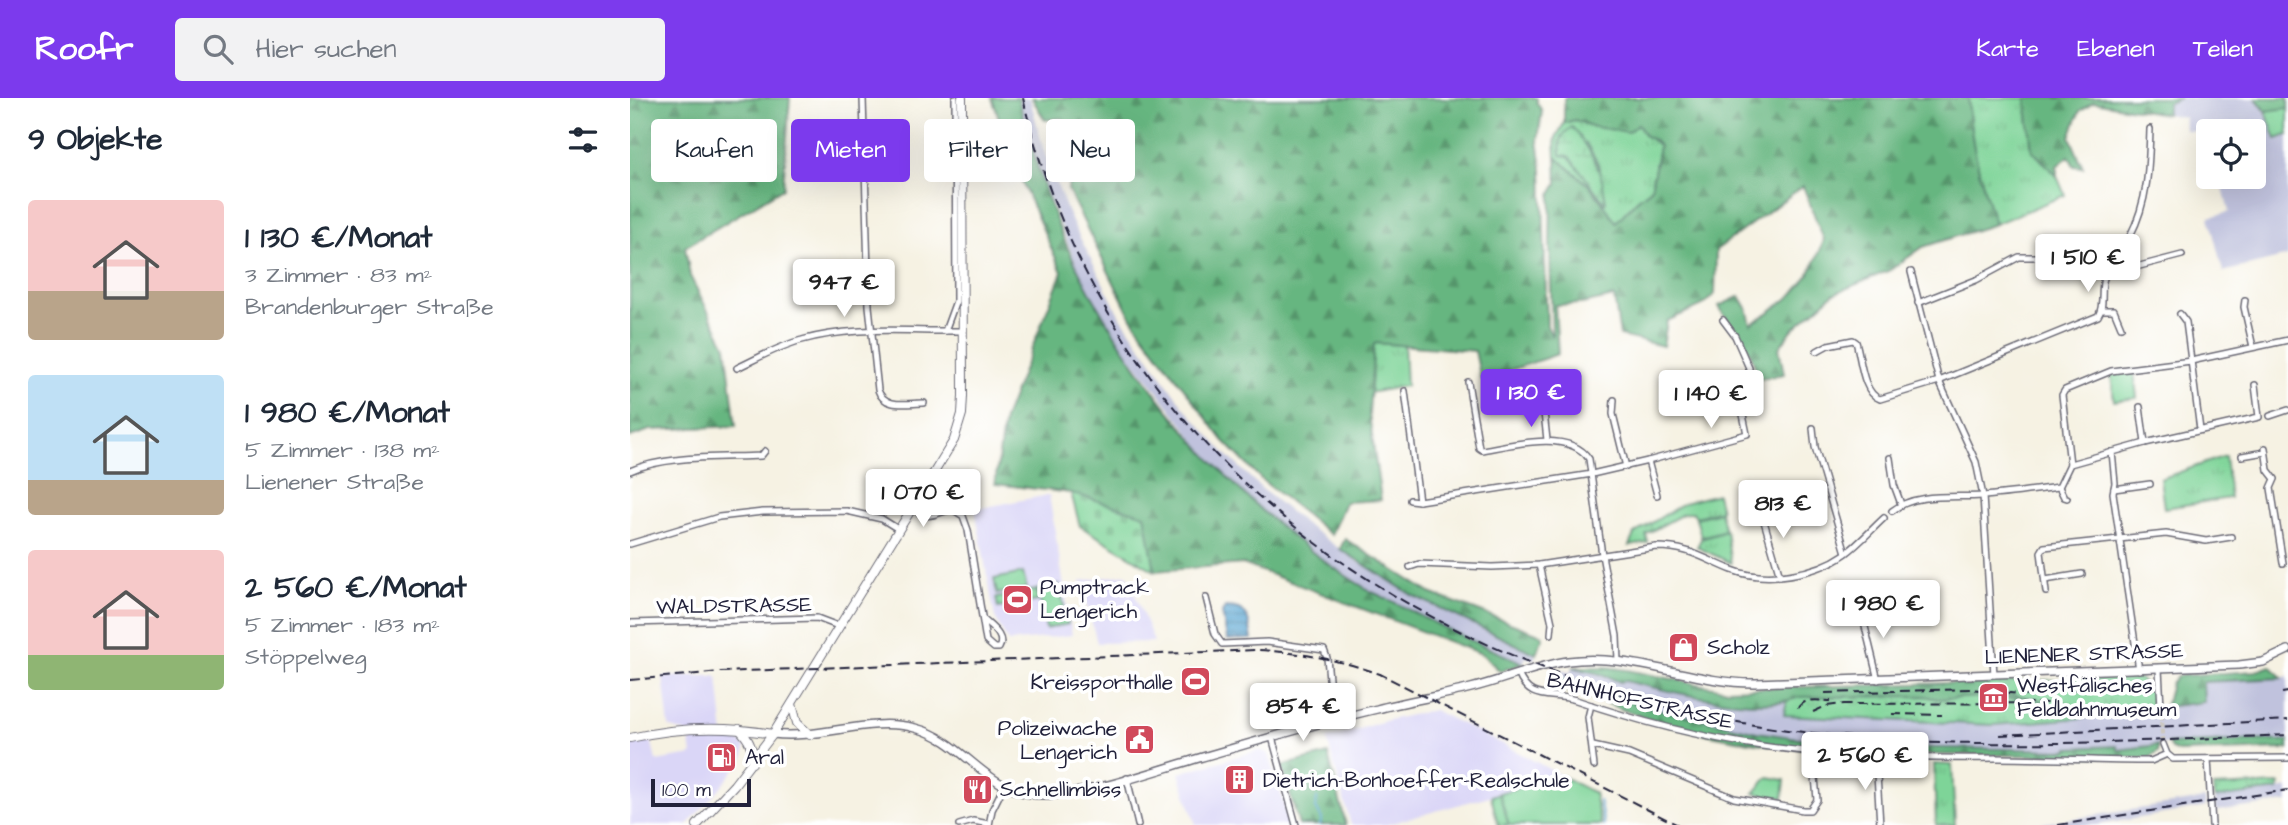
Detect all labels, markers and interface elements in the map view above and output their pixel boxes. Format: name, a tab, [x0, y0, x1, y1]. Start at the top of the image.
search box	[175, 18, 665, 81]
text: Roofr	[35, 26, 133, 72]
icon: search	[199, 30, 237, 68]
text: Hier suchen	[255, 31, 397, 67]
text: Karte	[1976, 32, 2039, 66]
text: Ebenen	[2077, 32, 2155, 66]
text: Teilen	[2193, 32, 2253, 66]
text: 9 Objekte	[28, 119, 162, 161]
chip: Kaufen	[651, 119, 777, 182]
chip: Mieten	[791, 119, 910, 182]
chip: Filter	[924, 119, 1032, 182]
chip: Neu	[1046, 119, 1135, 182]
map controls	[2196, 119, 2266, 189]
button: locate	[2196, 119, 2266, 189]
icon: filters	[564, 121, 602, 159]
text: 1 130 €/Monat	[245, 217, 432, 259]
icon: home	[84, 228, 168, 312]
pin: 1 510 €	[2023, 234, 2153, 294]
text: 1 510 €	[2051, 241, 2125, 273]
text: 3 Zimmer · 83 m²	[245, 259, 432, 291]
pin: 947 €	[795, 260, 893, 319]
text: 947 €	[809, 266, 879, 298]
text: Brandenburger Straße	[245, 291, 494, 323]
pin: 1 130 €	[1466, 370, 1596, 429]
pin: 1 140 €	[1646, 370, 1776, 430]
text: 1 130 €	[1497, 376, 1565, 408]
text: 1 140 €	[1675, 377, 1747, 409]
text: 1 980 €/Monat	[245, 392, 450, 434]
icon: home	[84, 403, 168, 487]
text: 5 Zimmer · 138 m²	[245, 434, 440, 466]
text: Lienener Straße	[245, 466, 424, 498]
pin: 1 070 €	[858, 470, 988, 529]
text: 1 070 €	[882, 476, 964, 508]
pin: 813 €	[1734, 480, 1832, 540]
text: 813 €	[1754, 487, 1812, 519]
text: 2 560 €/Monat	[245, 567, 467, 609]
place label: Pumptrack Lengerich	[1040, 573, 1149, 628]
icon: home	[84, 578, 168, 662]
pin: 1 980 €	[1818, 580, 1948, 640]
sports icon: Pumptrack Lengerich	[1000, 582, 1034, 616]
text: 1 980 €	[1842, 587, 1924, 619]
street label: WALDSTRASSE	[656, 590, 813, 622]
text: 5 Zimmer · 183 m²	[245, 609, 440, 641]
shop icon: Scholz	[1667, 630, 1701, 664]
place label: Scholz	[1707, 633, 1770, 662]
street label: LIENENER STRASSE	[1984, 636, 2185, 672]
text: Stöppelweg	[245, 641, 367, 673]
sports icon: Kreissporthalle	[1179, 665, 1213, 699]
street label: BAHNHOFSTRASSE	[1544, 665, 1736, 737]
place label: Kreissporthalle	[1030, 668, 1173, 698]
place label: Westfälisches Feldbahnmuseum	[2017, 671, 2177, 724]
museum icon: Westfälisches Feldbahnmuseum	[1977, 680, 2011, 714]
pin: 854 €	[1254, 684, 1352, 743]
text: 854 €	[1266, 690, 1340, 722]
place label: Polizeiwache Lengerich	[998, 714, 1118, 769]
public building icon: Polizeiwache Lengerich	[1123, 723, 1157, 757]
pin: 2 560 €	[1800, 732, 1930, 792]
text: 2 560 €	[1817, 739, 1913, 771]
fuel station icon: Aral	[705, 740, 739, 774]
place label: Aral	[745, 743, 784, 772]
building icon: Dietrich-Bonhoeffer-Realschule	[1223, 763, 1257, 797]
place label: Dietrich-Bonhoeffer-Realschule	[1263, 766, 1570, 795]
restaurant icon: Schnellimbiss	[960, 772, 994, 806]
place label: Schnellimbiss	[1000, 775, 1121, 804]
scale bar	[651, 776, 751, 808]
text: 100 m	[662, 777, 711, 804]

